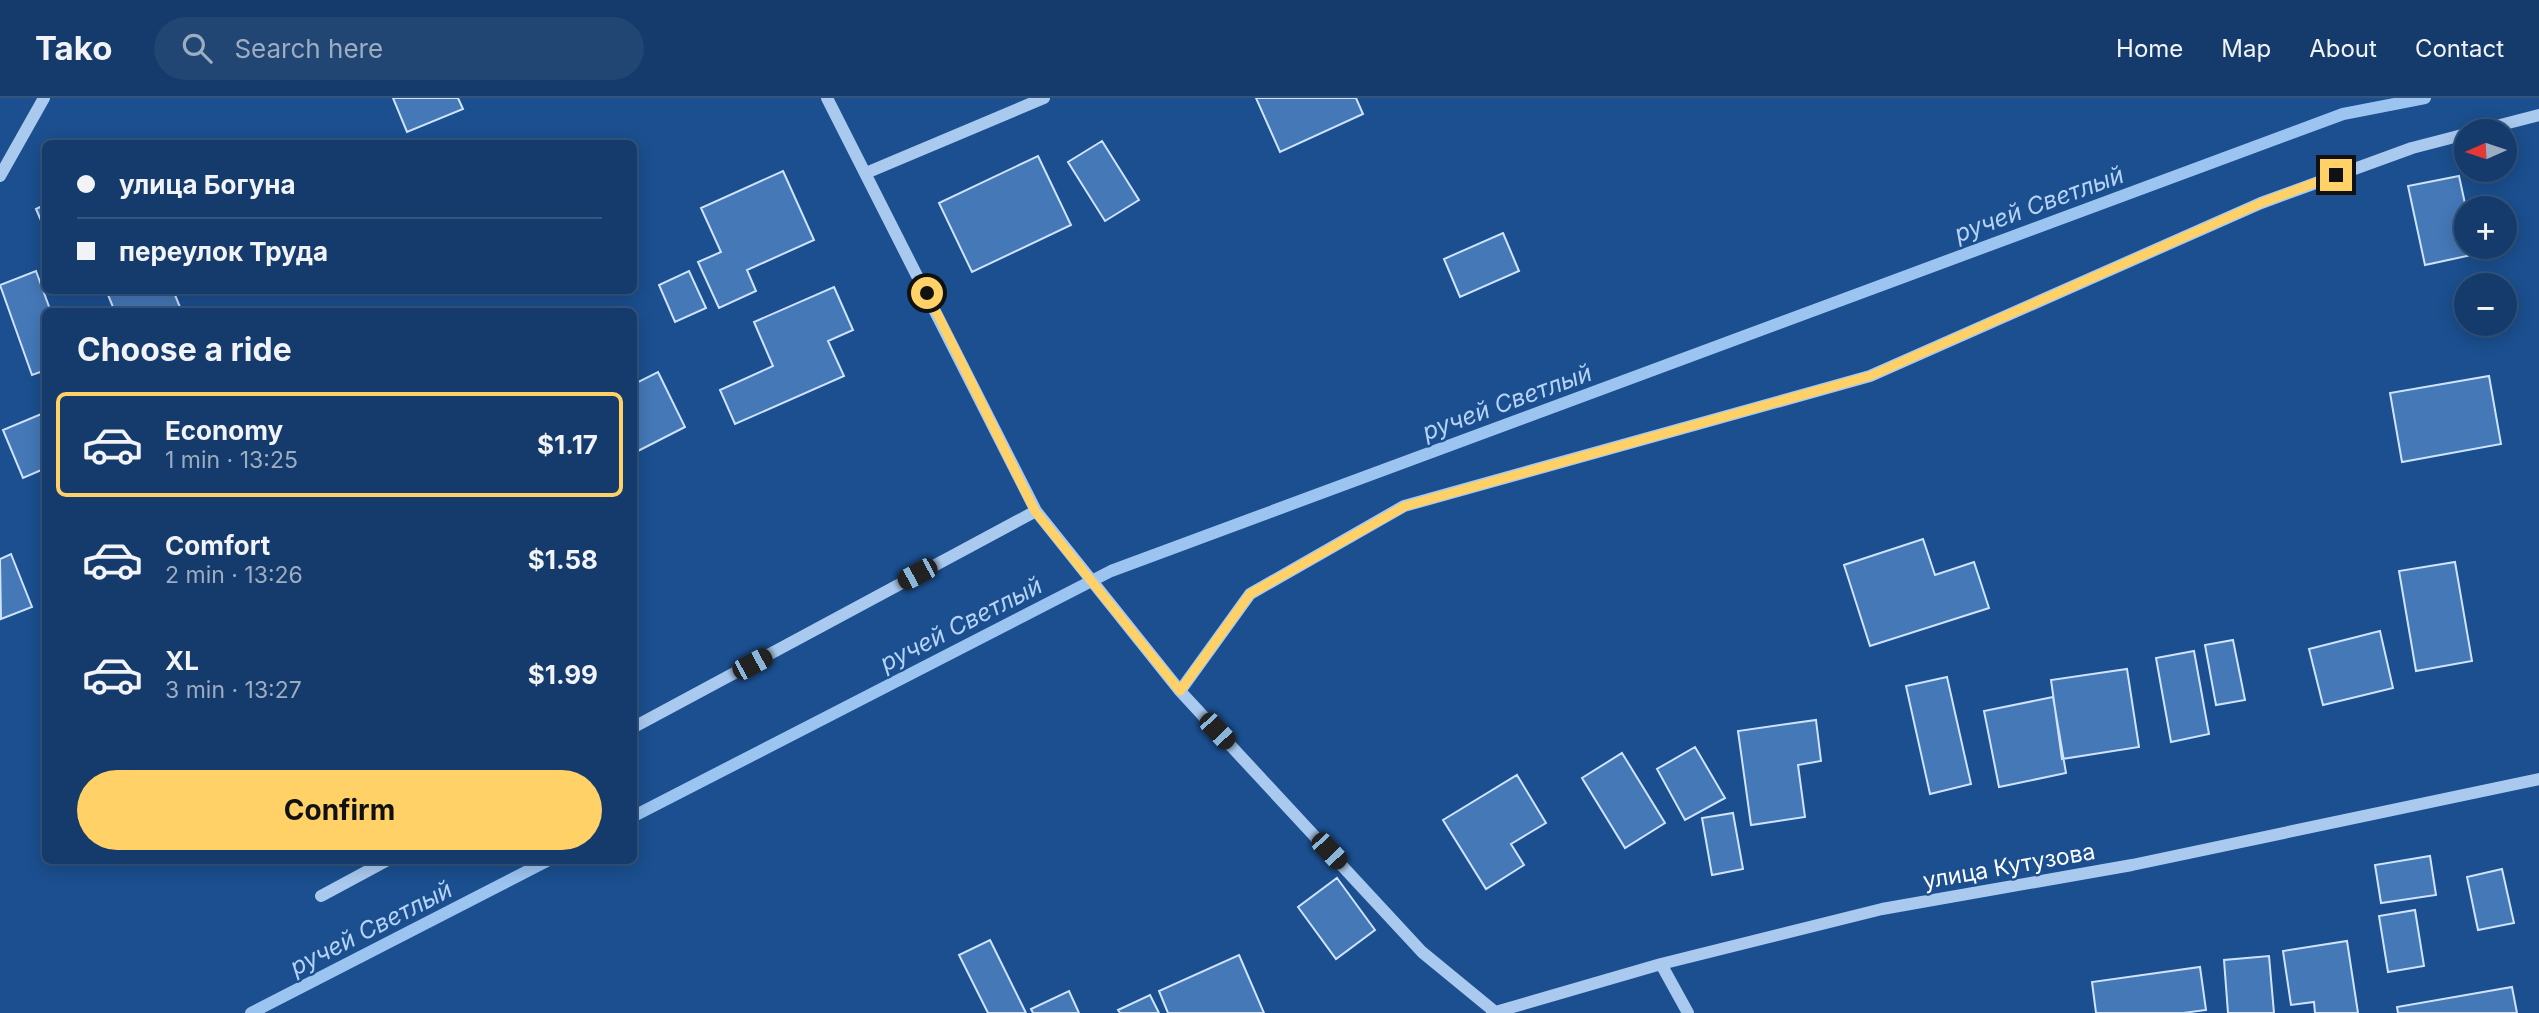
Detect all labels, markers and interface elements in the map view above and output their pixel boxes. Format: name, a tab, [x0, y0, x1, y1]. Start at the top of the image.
search box	[154, 17, 644, 80]
text: Tako	[35, 28, 112, 68]
icon: search	[178, 29, 216, 67]
text: Search here	[234, 33, 383, 64]
text: Home	[2116, 34, 2183, 63]
text: Map	[2221, 34, 2271, 63]
text: About	[2309, 34, 2377, 63]
text: Contact	[2415, 34, 2504, 63]
north arrow	[2454, 119, 2516, 182]
map controls	[2454, 119, 2517, 336]
route end	[2320, 159, 2352, 191]
water label: ручей Светлый	[1949, 160, 2128, 248]
text: улица Богуна	[119, 169, 296, 200]
button: +	[2454, 196, 2517, 259]
text: переулок Труда	[119, 236, 328, 267]
button: −	[2454, 273, 2517, 336]
route start	[911, 277, 943, 309]
text: Choose a ride	[77, 330, 292, 369]
water label: ручей Светлый	[1417, 358, 1596, 446]
icon: car	[81, 413, 144, 476]
text: Economy	[165, 415, 283, 446]
text: $1.17	[537, 429, 598, 460]
text: 1 min · 13:25	[165, 446, 298, 474]
icon: car	[81, 528, 144, 591]
text: Comfort	[165, 530, 270, 561]
text: $1.58	[528, 544, 598, 575]
car	[894, 555, 941, 593]
text: 2 min · 13:26	[165, 561, 303, 589]
water label: ручей Светлый	[874, 571, 1047, 678]
icon: car	[81, 643, 144, 706]
text: XL	[165, 645, 199, 676]
car	[729, 645, 776, 683]
text: $1.99	[528, 659, 598, 690]
text: 3 min · 13:27	[165, 676, 302, 704]
car	[1195, 708, 1240, 754]
button: Confirm	[77, 770, 602, 850]
car	[1307, 828, 1352, 874]
street label: улица Кутузова	[1921, 837, 2097, 895]
water label: ручей Светлый	[284, 875, 457, 982]

